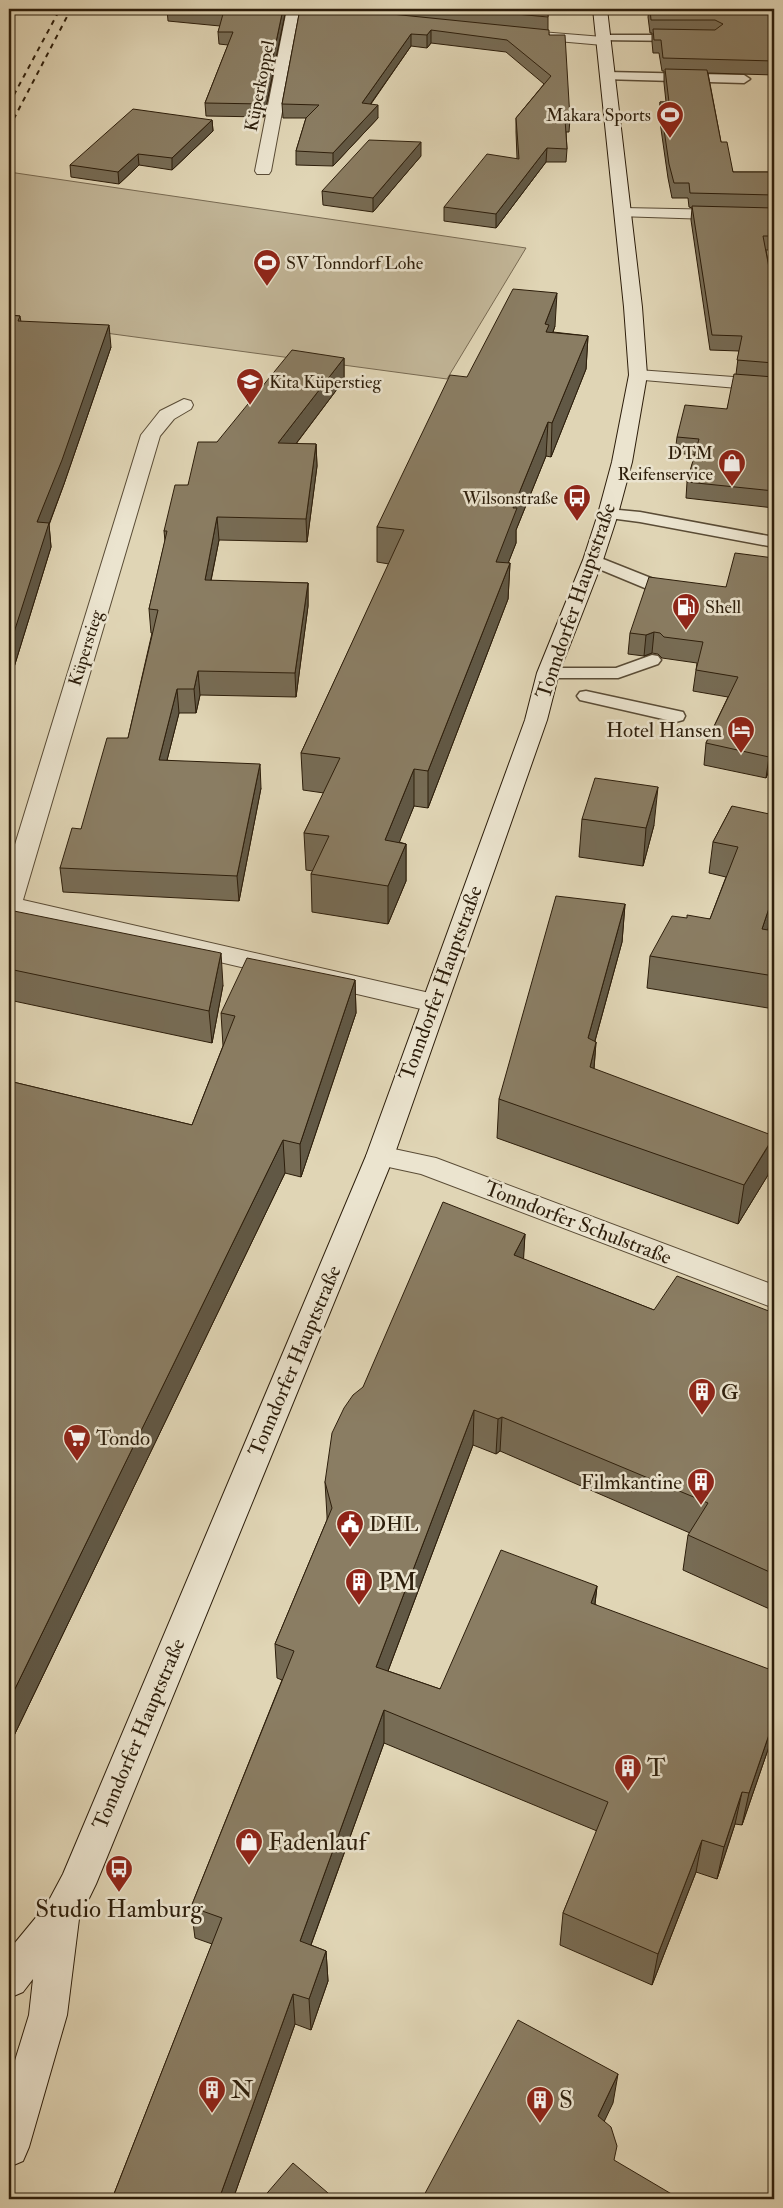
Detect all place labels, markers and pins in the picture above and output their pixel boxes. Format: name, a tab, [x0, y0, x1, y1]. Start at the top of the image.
sports icon: Makara Sports	[655, 100, 685, 139]
place label: Makara Sports	[546, 104, 651, 127]
sports icon: SV Tonndorf Lohe	[252, 248, 282, 287]
place label: SV Tonndorf Lohe	[286, 252, 424, 275]
school or university icon: Kita Küperstieg	[235, 367, 265, 406]
place label: Kita Küperstieg	[269, 371, 382, 394]
place label: DTM Reifenservice	[618, 442, 713, 486]
shop icon: DTM Reifenservice	[717, 448, 747, 487]
bus stop icon: Wilsonstraße	[562, 483, 592, 522]
place label: Wilsonstraße	[462, 487, 558, 510]
fuel station icon: Shell	[671, 592, 701, 631]
place label: Shell	[705, 596, 742, 619]
hotel icon: Hotel Hansen	[726, 715, 756, 754]
place label: Hotel Hansen	[606, 717, 722, 744]
building icon: G	[687, 1377, 717, 1416]
place label: G	[721, 1379, 739, 1406]
supermarket icon: Tondo	[62, 1423, 92, 1462]
place label: Tondo	[96, 1425, 150, 1452]
building icon: Filmkantine	[686, 1467, 716, 1506]
place label: Filmkantine	[581, 1469, 682, 1496]
public building icon: DHL	[335, 1509, 365, 1548]
place label: DHL	[369, 1511, 418, 1538]
building icon: PM	[344, 1567, 374, 1606]
place label: PM	[378, 1567, 417, 1598]
building icon: T	[613, 1753, 643, 1792]
place label: T	[647, 1753, 666, 1784]
shop icon: Fadenlauf	[234, 1827, 264, 1866]
place label: Fadenlauf	[268, 1827, 371, 1858]
bus stop icon: Studio Hamburg	[104, 1854, 134, 1893]
place label: Studio Hamburg	[35, 1894, 204, 1925]
building icon: N	[197, 2075, 227, 2114]
place label: N	[231, 2075, 254, 2106]
building icon: S	[525, 2085, 555, 2124]
place label: S	[559, 2085, 573, 2116]

